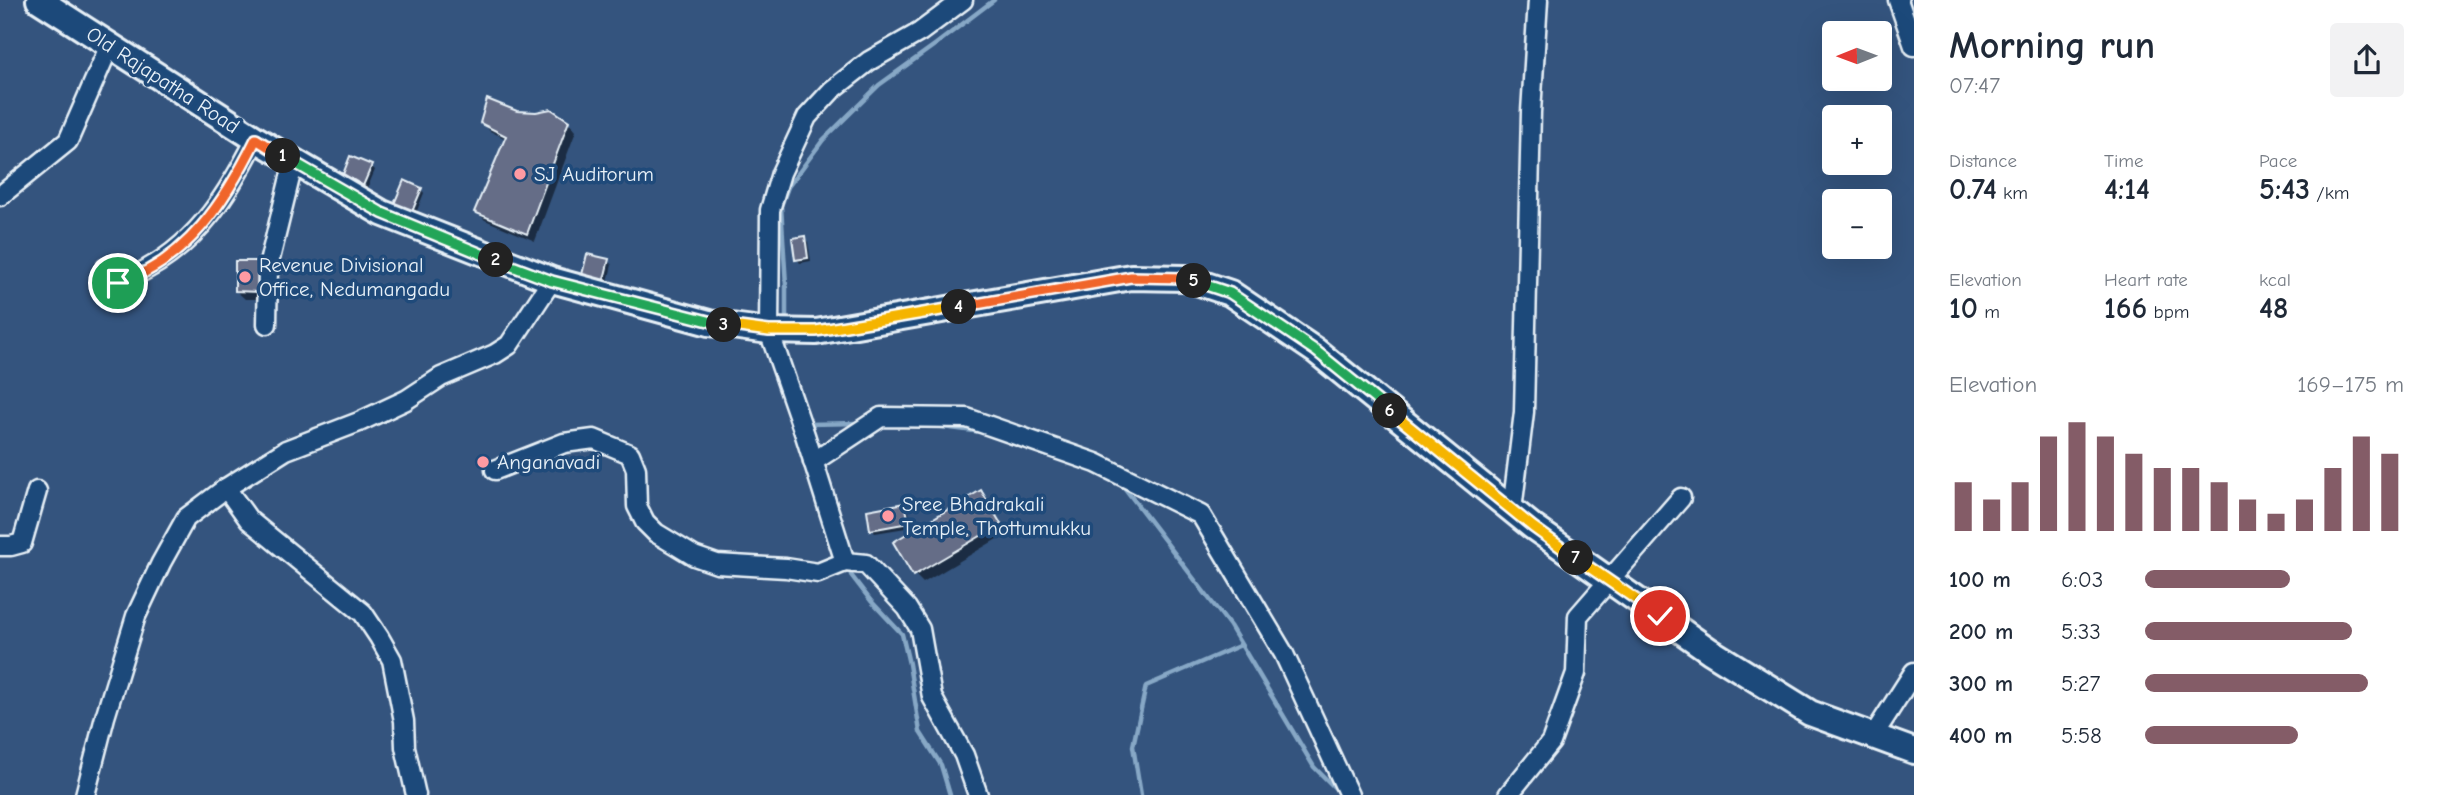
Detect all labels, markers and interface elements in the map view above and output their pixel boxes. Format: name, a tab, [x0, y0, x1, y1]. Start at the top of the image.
north arrow	[1822, 21, 1892, 91]
map controls	[1822, 21, 1892, 259]
street label: Old Rajapatha Road	[82, 22, 244, 138]
button: share	[2330, 23, 2404, 97]
text: Morning run	[1949, 24, 2155, 68]
text: 07:47	[1949, 72, 2000, 99]
button: +	[1822, 105, 1892, 175]
pin: 1	[266, 138, 300, 174]
text: 1	[279, 144, 286, 166]
text: Distance	[1949, 150, 2017, 172]
text: Time	[2104, 150, 2143, 172]
text: Pace	[2259, 150, 2297, 172]
place label: SJ Auditorum	[534, 162, 654, 186]
marker: SJ Auditorum	[512, 166, 528, 182]
text: 0.74	[1949, 172, 1997, 207]
text: 4:14	[2104, 172, 2150, 207]
text: 5:43	[2259, 172, 2310, 207]
text: km	[1997, 182, 2028, 204]
text: /km	[2310, 182, 2350, 204]
button: −	[1822, 189, 1892, 259]
pin: 2	[478, 243, 514, 278]
text: 2	[491, 248, 500, 270]
pin	[88, 253, 148, 313]
place label: Revenue Divisional Office, Nedumangadu	[259, 253, 450, 301]
icon: arrive	[99, 264, 137, 302]
pin: 5	[1176, 264, 1212, 298]
marker: Revenue Divisional Office, Nedumangadu	[237, 269, 253, 285]
text: 5	[1188, 269, 1199, 291]
text: Elevation	[1949, 269, 2022, 291]
text: Heart rate	[2104, 269, 2188, 291]
text: kcal	[2259, 269, 2291, 291]
pin: 4	[942, 290, 976, 324]
text: 10	[1949, 291, 1978, 326]
text: 166	[2104, 291, 2147, 326]
text: 48	[2259, 291, 2288, 326]
text: 4	[954, 295, 963, 317]
text: m	[1978, 301, 2000, 323]
text: bpm	[2147, 301, 2190, 323]
pin: 3	[706, 308, 742, 342]
text: 3	[719, 313, 728, 335]
text: Elevation	[1949, 371, 2037, 398]
text: 169–175 m	[2297, 371, 2404, 398]
pin: 6	[1372, 394, 1408, 428]
text: 6	[1385, 399, 1394, 421]
place label: Anganavadi	[497, 450, 600, 474]
marker: Anganavadi	[475, 454, 491, 470]
place label: Sree Bhadrakali Temple, Thottumukku	[902, 492, 1091, 540]
marker: Sree Bhadrakali Temple, Thottumukku	[880, 508, 896, 524]
pin: 7	[1558, 540, 1594, 576]
text: 7	[1571, 546, 1580, 568]
text: 100 m	[1949, 566, 2011, 593]
text: 6:03	[2061, 566, 2103, 593]
pin	[1630, 586, 1690, 646]
icon: check	[1641, 597, 1679, 635]
text: 200 m	[1949, 618, 2013, 645]
text: 5:33	[2061, 618, 2101, 645]
text: 300 m	[1949, 670, 2013, 697]
text: 5:27	[2061, 670, 2101, 697]
text: 400 m	[1949, 722, 2013, 749]
text: 5:58	[2061, 722, 2102, 749]

